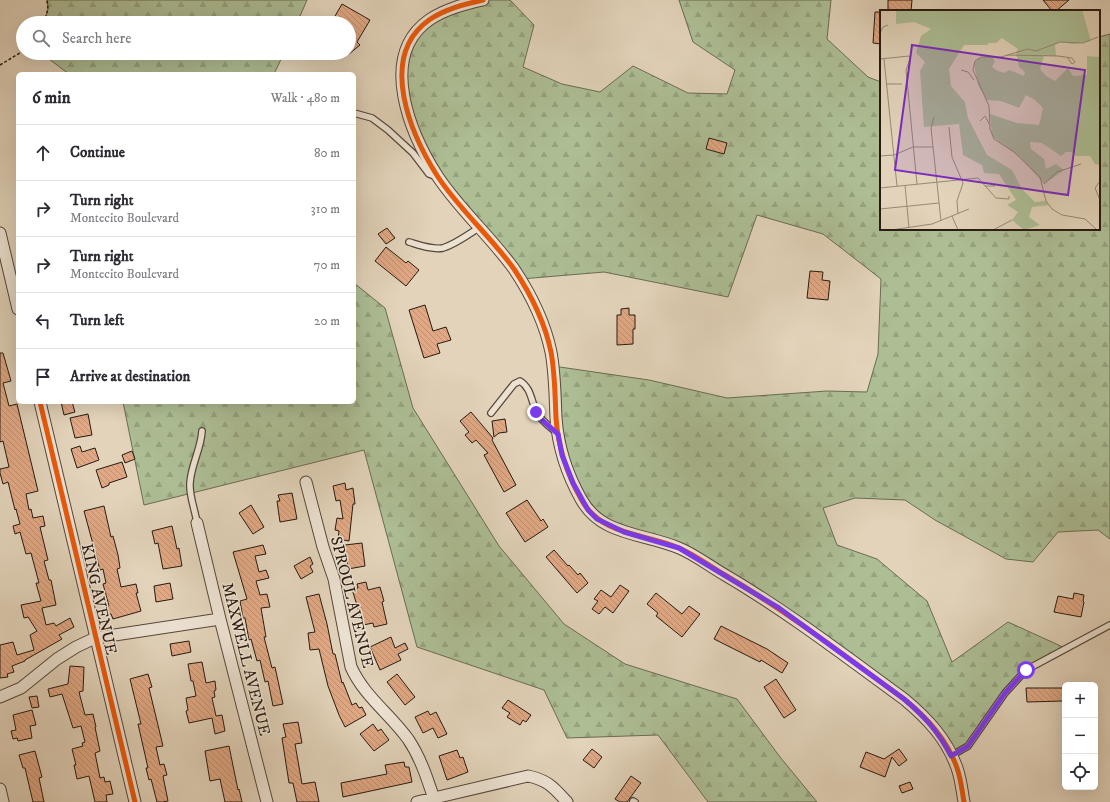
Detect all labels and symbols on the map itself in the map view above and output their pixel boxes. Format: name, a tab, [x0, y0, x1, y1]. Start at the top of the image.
inset map	[880, 10, 1100, 230]
route end	[527, 403, 545, 421]
street label: SPROUL AVENUE	[326, 534, 378, 670]
street label: KING AVENUE	[77, 542, 122, 657]
street label: MAXWELL AVENUE	[217, 581, 275, 738]
route start	[1017, 661, 1035, 679]

